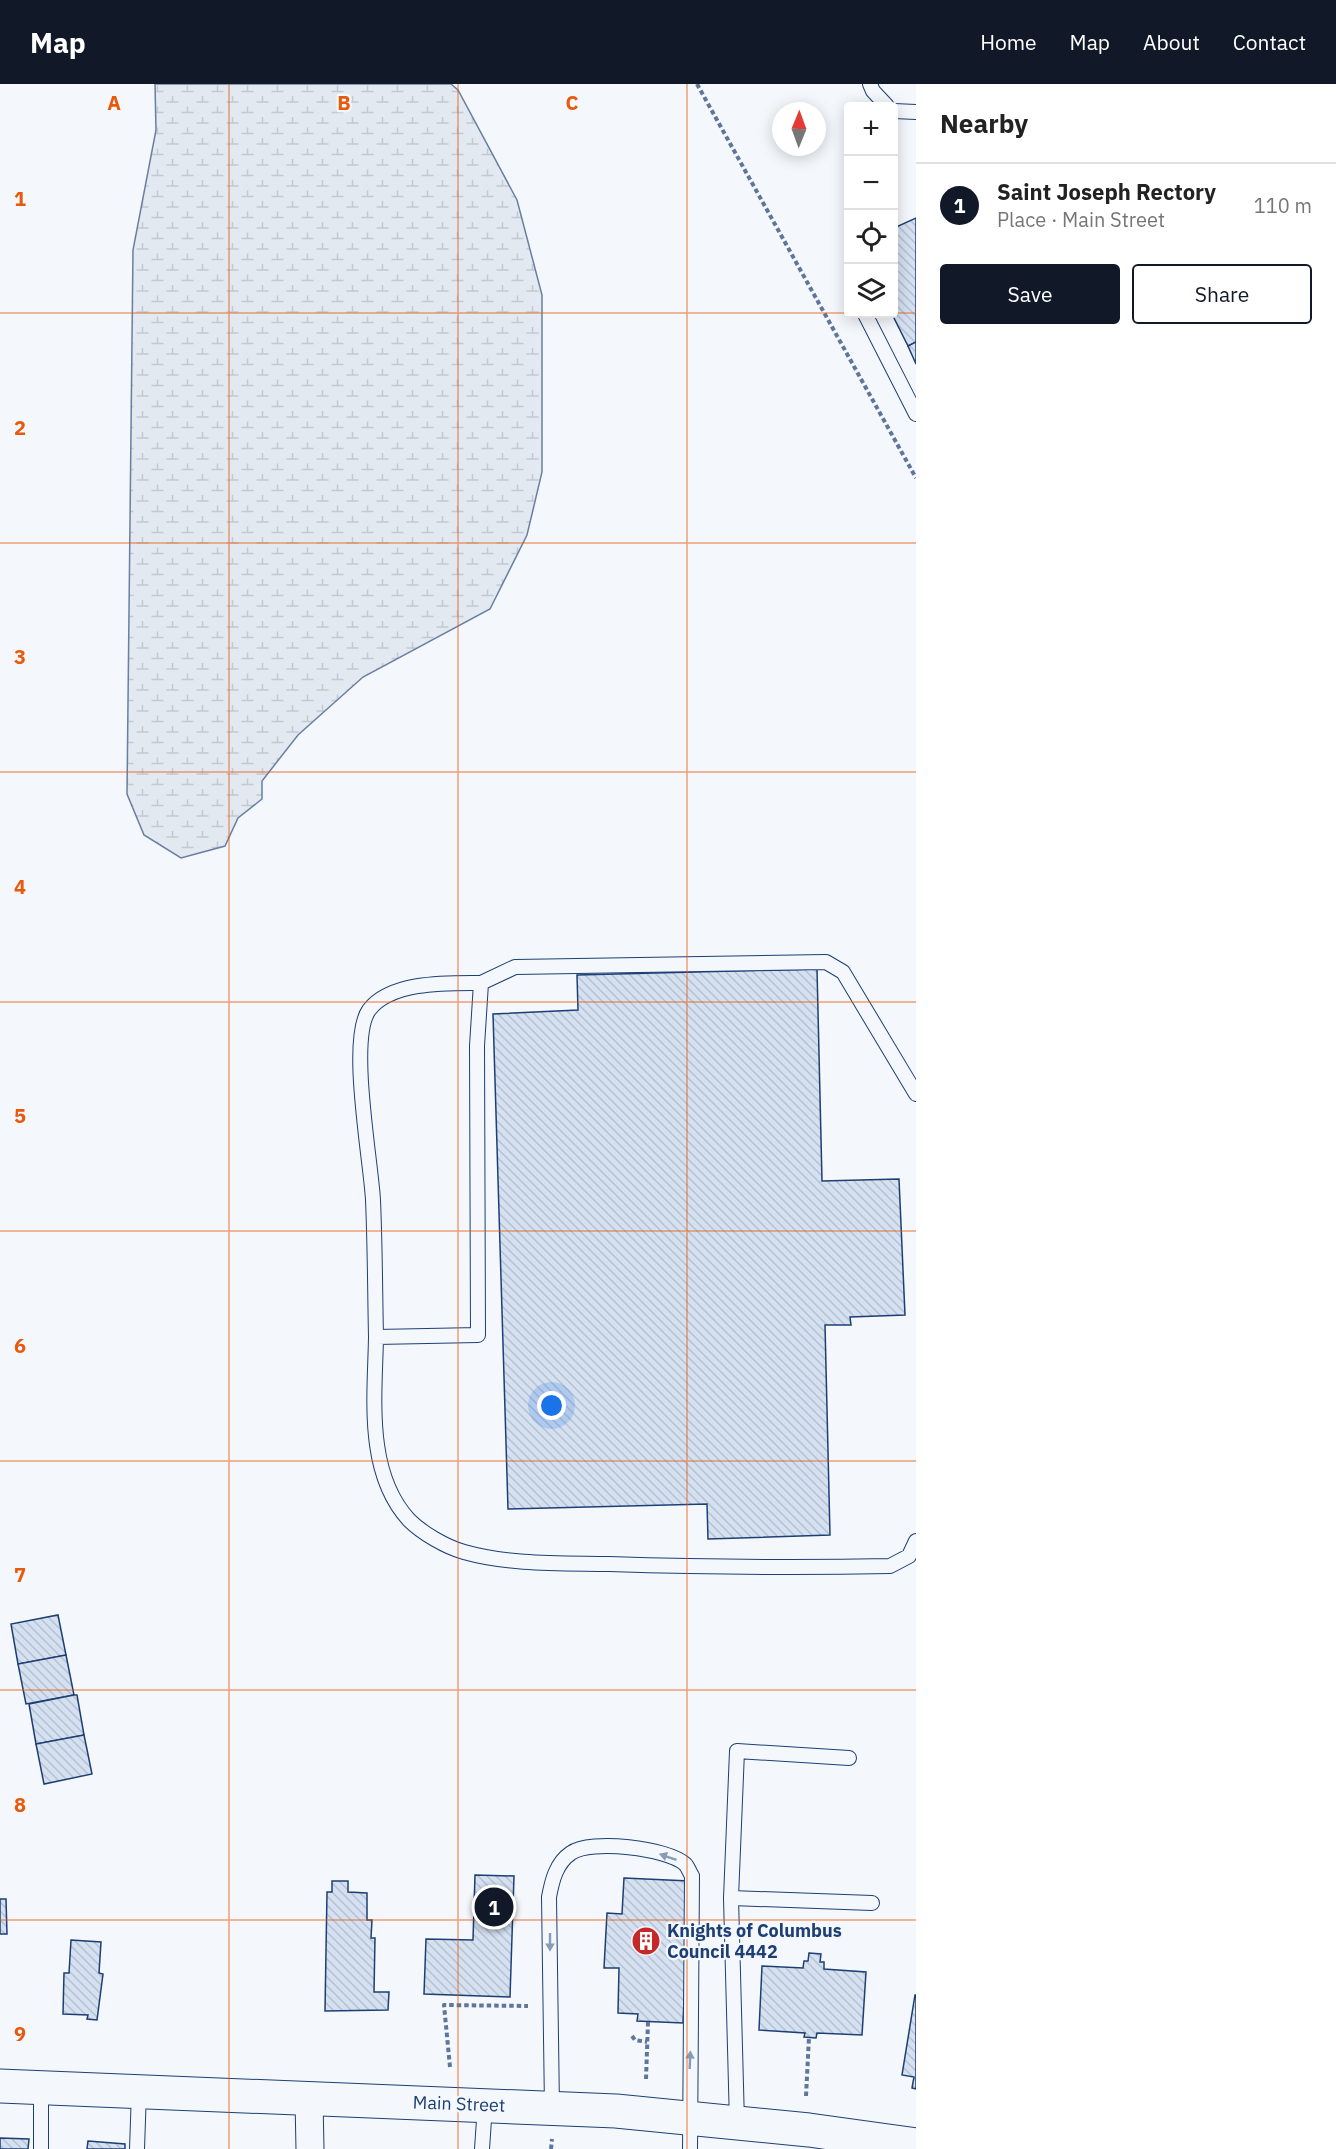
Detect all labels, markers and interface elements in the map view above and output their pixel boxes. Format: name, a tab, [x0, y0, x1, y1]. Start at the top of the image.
text: Map	[30, 24, 86, 61]
text: Home	[980, 28, 1037, 56]
text: Map	[1070, 28, 1110, 56]
text: About	[1143, 28, 1200, 56]
text: Contact	[1233, 28, 1306, 56]
text: A	[107, 89, 121, 116]
text: B	[337, 89, 351, 116]
text: C	[565, 89, 579, 116]
north arrow	[772, 102, 826, 156]
map controls	[844, 102, 898, 318]
button: +	[844, 102, 898, 156]
text: Nearby	[940, 106, 1028, 140]
button: −	[844, 156, 898, 210]
text: Saint Joseph Rectory	[997, 177, 1216, 206]
text: 1	[14, 185, 26, 212]
text: 1	[954, 192, 966, 219]
text: 110 m	[1254, 192, 1312, 219]
text: Place · Main Street	[997, 206, 1165, 233]
button: locate	[844, 210, 898, 264]
button: layers	[844, 264, 898, 318]
button: Save	[940, 264, 1120, 324]
button: Share	[1132, 264, 1312, 324]
text: 2	[14, 414, 26, 441]
text: 3	[14, 643, 26, 670]
text: 4	[14, 873, 26, 900]
text: 5	[14, 1102, 26, 1129]
text: 6	[14, 1332, 26, 1359]
your location	[537, 1391, 566, 1420]
text: 7	[14, 1561, 26, 1588]
text: 8	[14, 1791, 26, 1818]
one-way arrow	[658, 1852, 676, 1862]
pin: 1	[474, 1884, 514, 1930]
place label: Knights of Columbus Council 4442	[667, 1919, 842, 1963]
building icon: Knights of Columbus Council 4442	[630, 1925, 662, 1957]
one-way arrow	[545, 1932, 555, 1951]
text: 9	[14, 2020, 26, 2047]
one-way arrow	[685, 2050, 694, 2069]
street label: Main Street	[412, 2090, 506, 2117]

